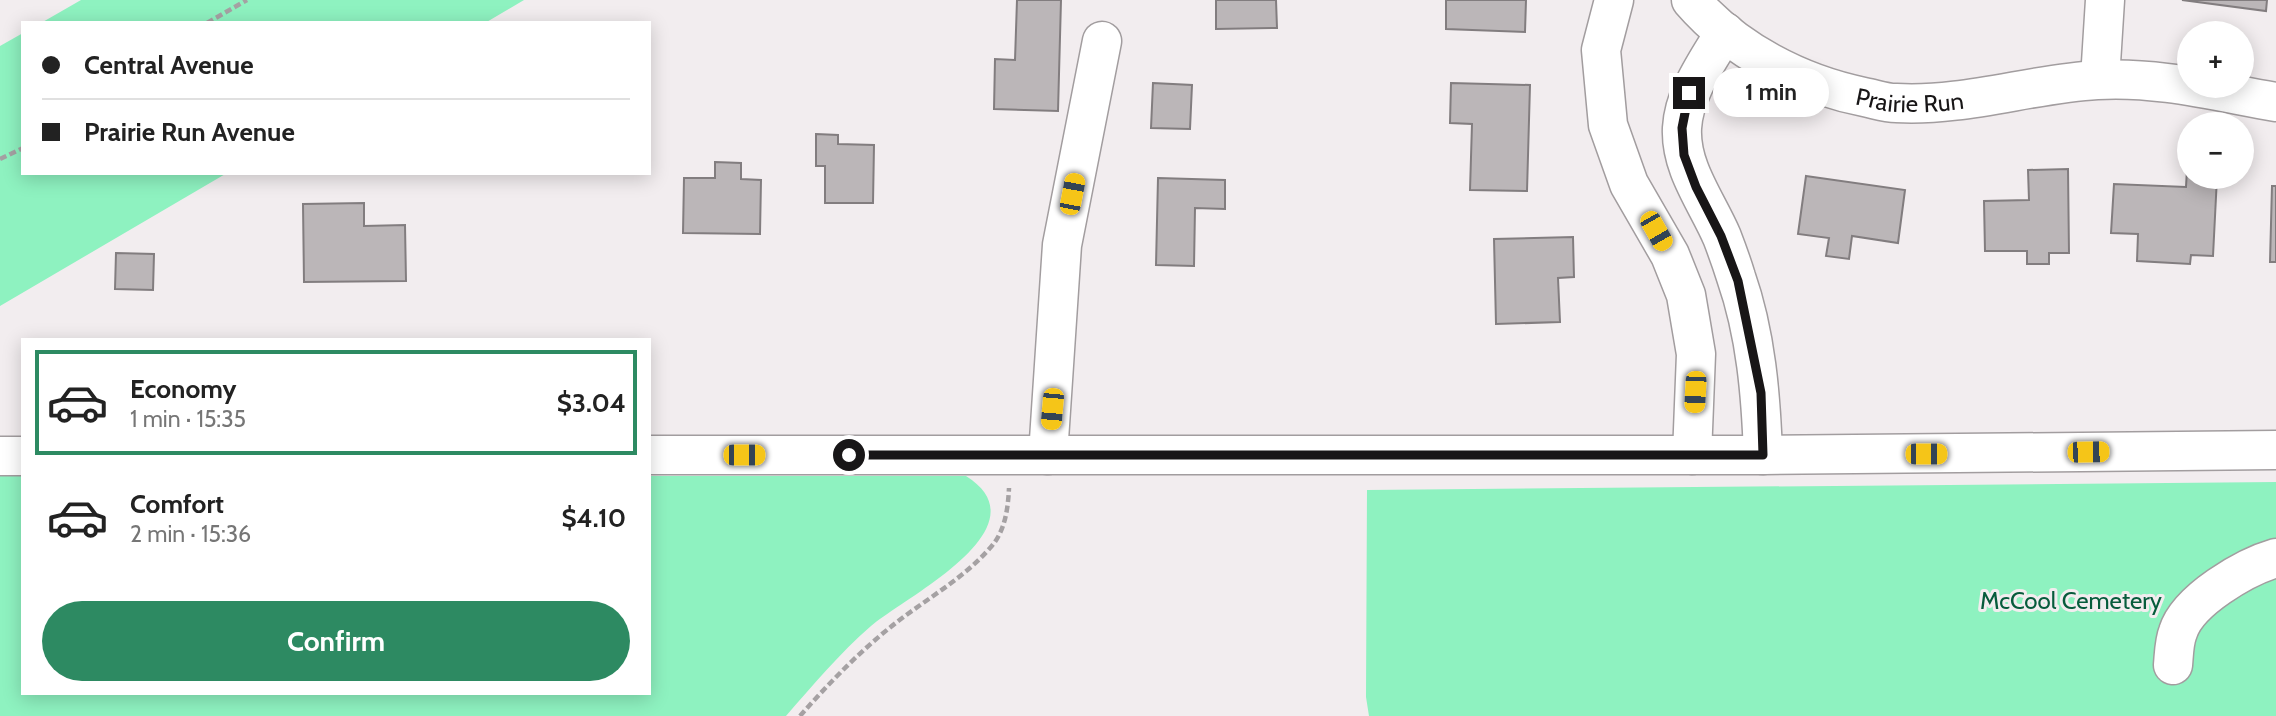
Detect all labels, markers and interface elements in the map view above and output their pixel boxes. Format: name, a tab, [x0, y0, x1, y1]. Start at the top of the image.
map controls	[2177, 21, 2254, 189]
button: +	[2177, 21, 2254, 98]
text: Central Avenue	[84, 49, 254, 81]
callout: 1 min	[1714, 68, 1829, 118]
route end	[1673, 77, 1705, 109]
text: 1 min	[1745, 78, 1797, 106]
street label: Prairie Run	[1853, 81, 1965, 118]
button: −	[2177, 112, 2254, 189]
text: Prairie Run Avenue	[84, 116, 295, 148]
car	[1058, 171, 1087, 217]
car	[1637, 208, 1676, 254]
car	[1684, 370, 1707, 414]
icon: car	[46, 371, 109, 434]
text: Economy	[130, 373, 236, 405]
text: $3.04	[557, 387, 626, 419]
car	[1040, 387, 1065, 431]
text: 1 min · 15:35	[130, 405, 246, 433]
route start	[833, 439, 865, 471]
car	[2067, 441, 2110, 463]
car	[1906, 444, 1948, 465]
car	[724, 445, 766, 466]
icon: car	[46, 486, 109, 549]
text: Comfort	[130, 488, 224, 520]
text: $4.10	[562, 502, 626, 534]
text: 2 min · 15:36	[130, 520, 251, 548]
park label: McCool Cemetery	[1980, 586, 2162, 615]
button: Confirm	[42, 601, 630, 681]

